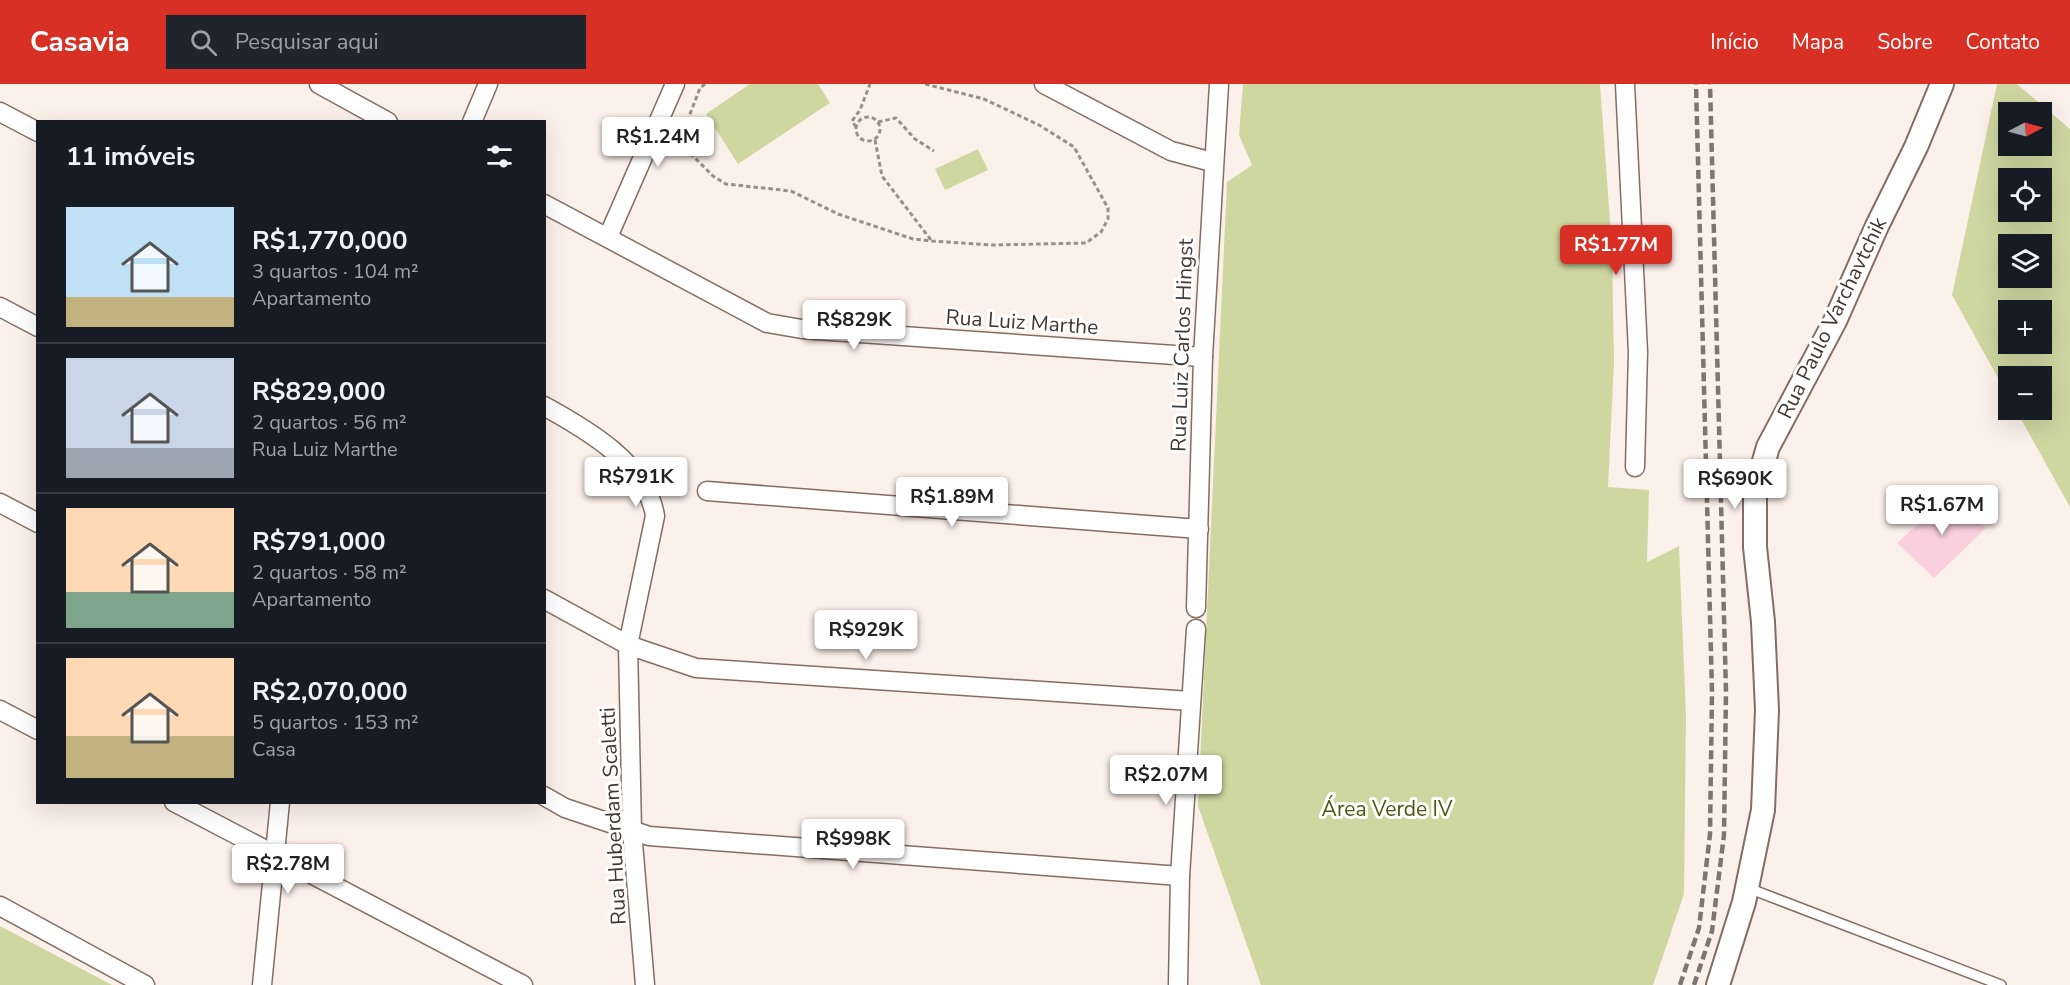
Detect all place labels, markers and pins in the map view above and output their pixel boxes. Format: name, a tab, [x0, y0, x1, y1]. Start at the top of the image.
pin: R$1.24M	[603, 117, 713, 168]
pin: R$1.77M	[1561, 225, 1671, 276]
pin: R$829K	[805, 300, 903, 351]
pin: R$791K	[587, 457, 685, 508]
pin: R$690K	[1686, 459, 1784, 510]
pin: R$1.89M	[897, 477, 1007, 528]
pin: R$1.67M	[1887, 485, 1997, 536]
pin: R$929K	[817, 610, 915, 661]
pin: R$2.07M	[1111, 755, 1221, 806]
pin: R$998K	[804, 819, 902, 870]
pin: R$2.78M	[233, 844, 343, 895]

